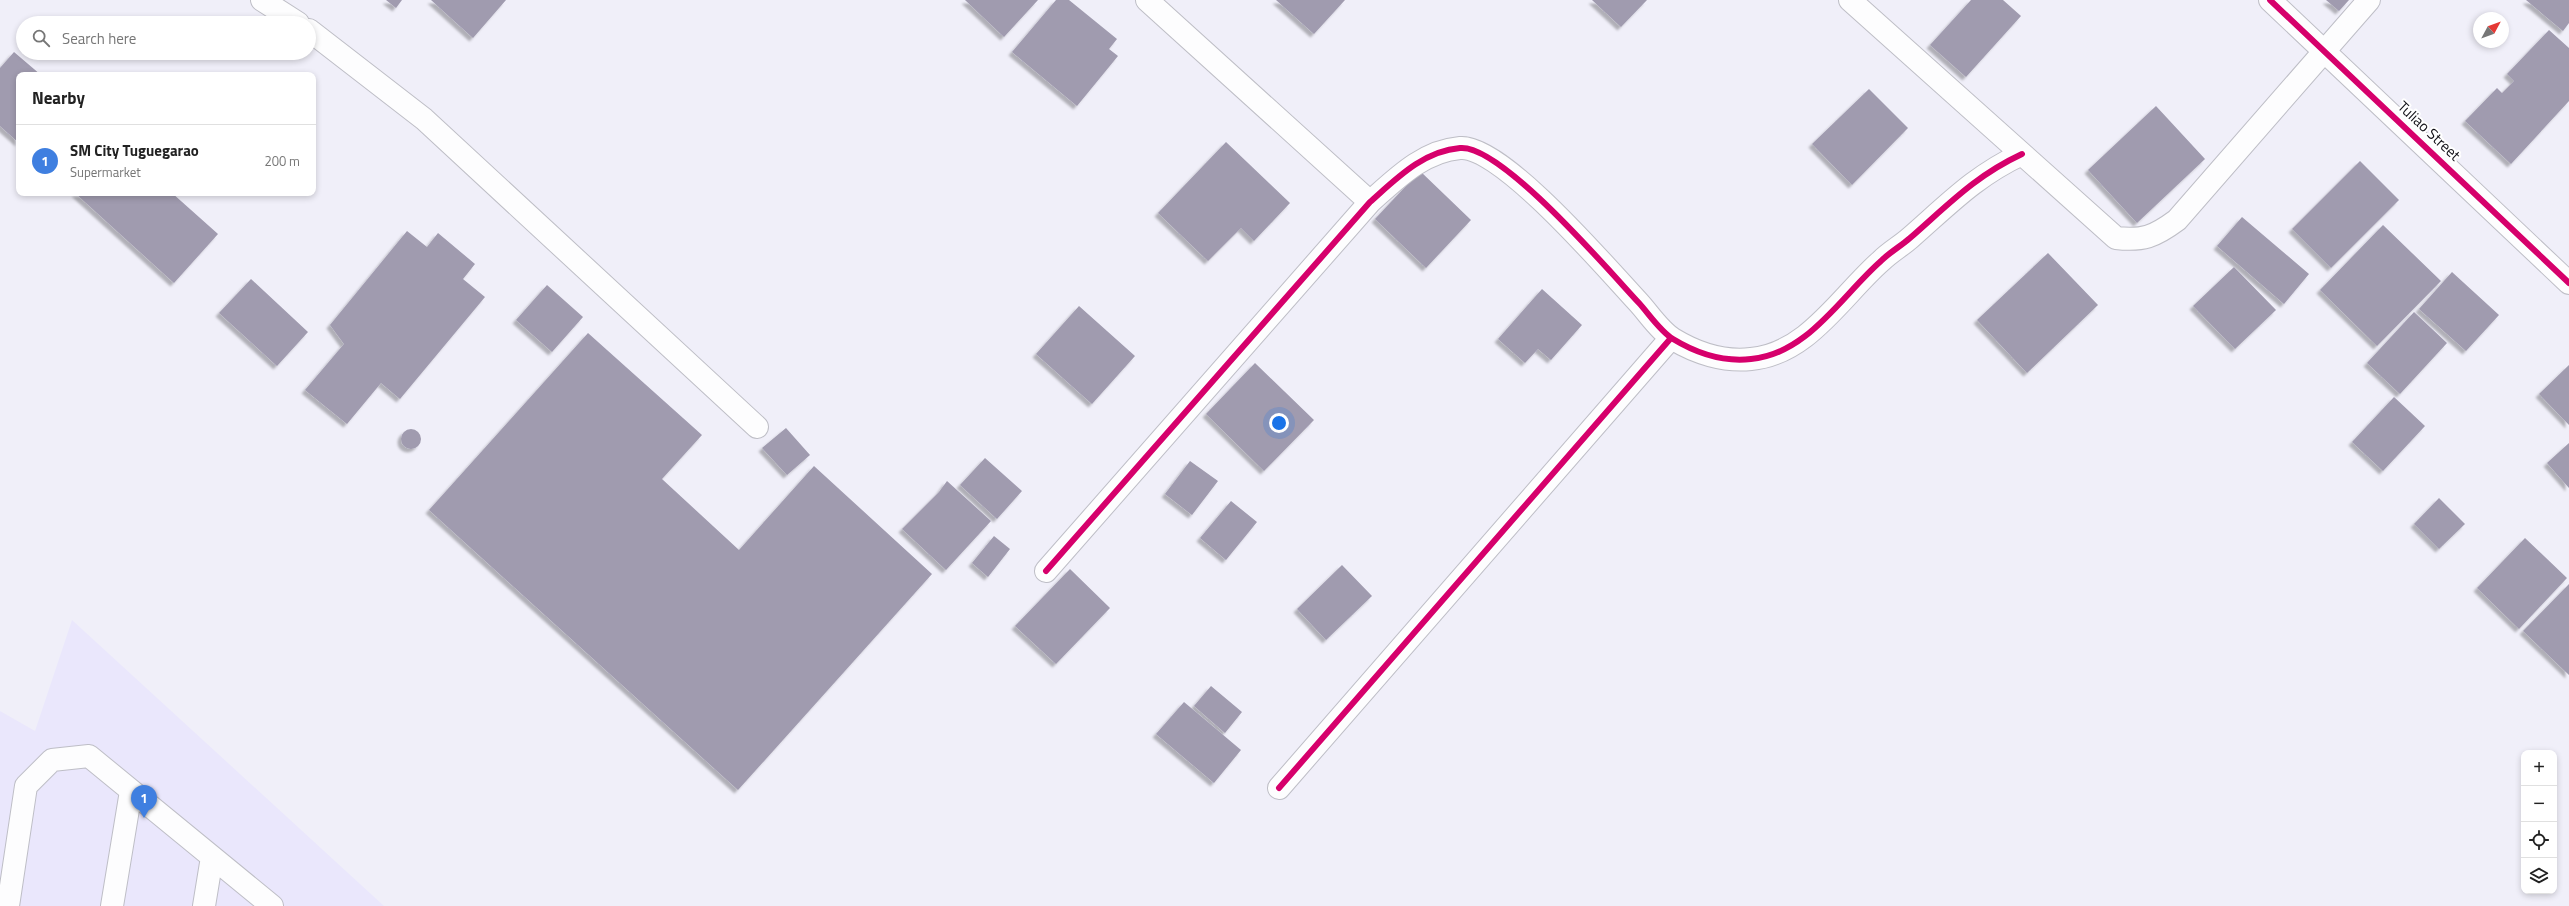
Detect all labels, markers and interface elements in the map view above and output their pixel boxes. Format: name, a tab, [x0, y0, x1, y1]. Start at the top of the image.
north arrow	[2473, 12, 2509, 48]
search box	[16, 16, 316, 60]
icon: search	[30, 27, 52, 49]
text: Search here	[62, 27, 136, 50]
text: Nearby	[32, 85, 85, 111]
street label: Tuliao Street	[2393, 95, 2466, 166]
text: SM City Tuguegarao	[70, 139, 199, 162]
text: 1	[41, 151, 49, 171]
text: 200 m	[264, 151, 300, 171]
text: Supermarket	[70, 162, 141, 182]
your location	[1269, 413, 1289, 433]
map controls	[2521, 750, 2557, 894]
button: +	[2521, 750, 2557, 786]
pin: 1	[131, 785, 157, 818]
button: −	[2521, 786, 2557, 822]
button: locate	[2521, 822, 2557, 858]
button: layers	[2521, 858, 2557, 894]

